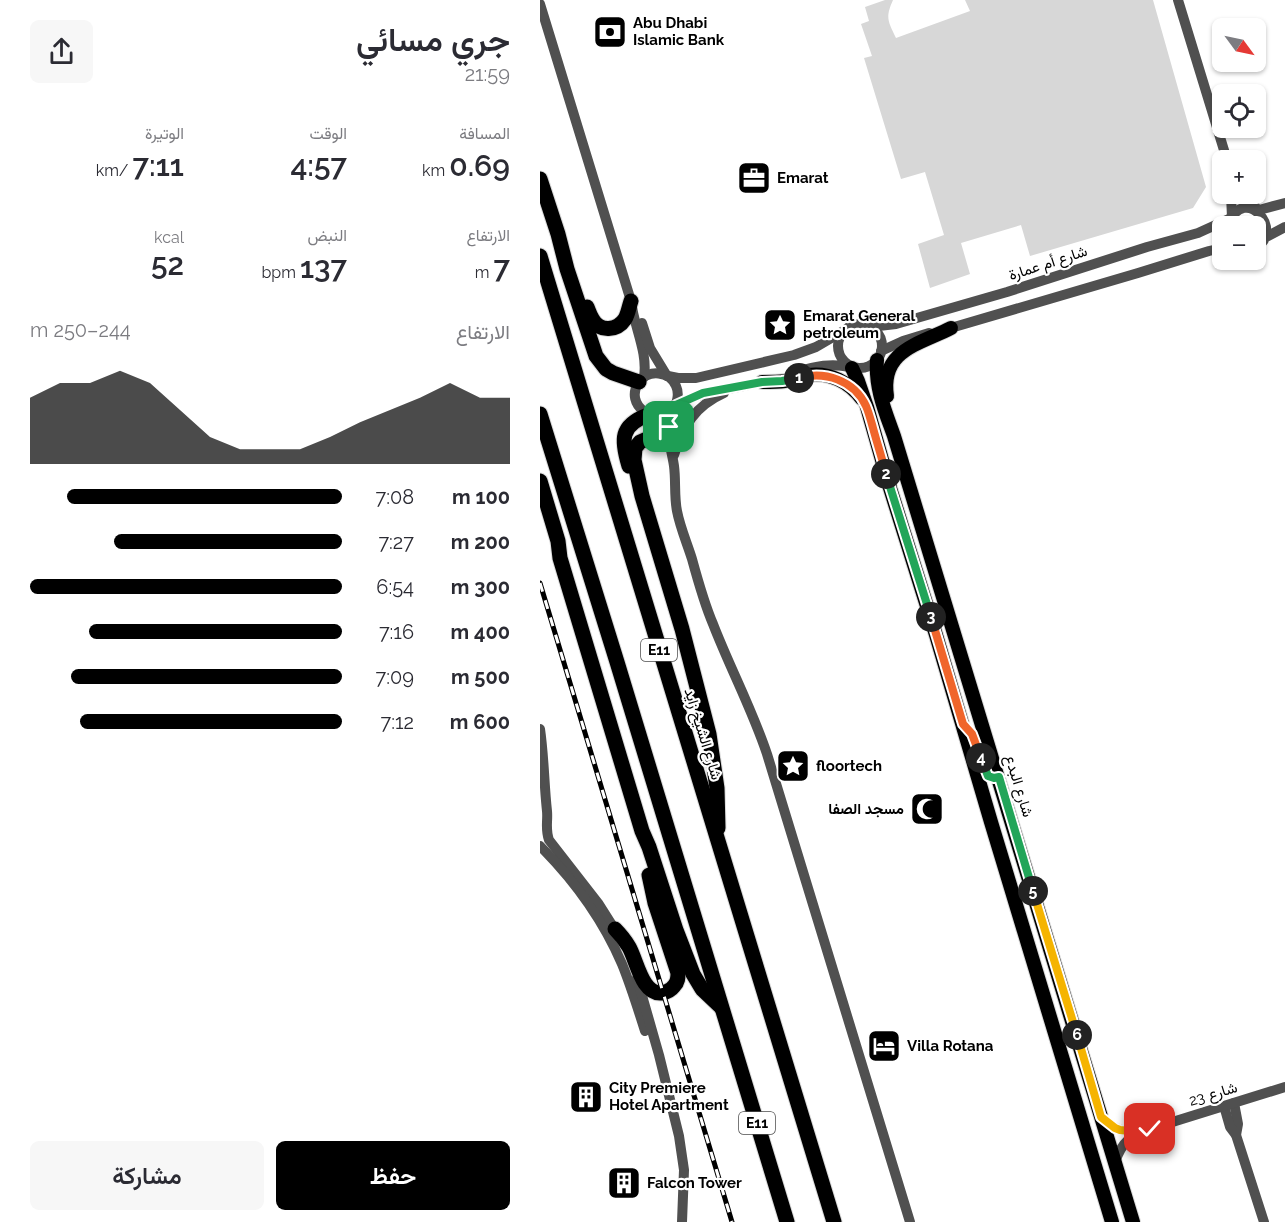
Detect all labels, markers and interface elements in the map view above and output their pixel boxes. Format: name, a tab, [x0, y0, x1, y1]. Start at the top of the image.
bank icon: Abu Dhabi Islamic Bank	[592, 14, 628, 50]
place label: Abu Dhabi Islamic Bank	[633, 14, 725, 49]
north arrow	[1212, 18, 1266, 72]
map controls	[1212, 18, 1266, 270]
button: share	[30, 20, 93, 83]
text: جري مسائي	[356, 20, 510, 59]
text: 21:59	[465, 62, 510, 86]
button: locate	[1212, 84, 1266, 138]
text: الوتيرة	[145, 124, 184, 143]
text: الوقت	[309, 124, 347, 143]
text: المسافة	[459, 124, 510, 143]
text: 7:11	[133, 148, 184, 183]
text: 4:57	[290, 148, 347, 183]
text: 0.69	[449, 148, 510, 183]
button: +	[1212, 150, 1266, 204]
office icon: Emarat	[736, 160, 772, 196]
text: /km	[96, 161, 133, 180]
text: km	[422, 161, 449, 180]
place label: Emarat	[777, 169, 829, 187]
button: −	[1212, 216, 1266, 270]
text: النبض	[307, 226, 347, 245]
text: الارتفاع	[467, 226, 510, 245]
text: kcal	[154, 228, 184, 247]
street label: شارع أم عمارة	[1006, 242, 1090, 286]
text: 52	[151, 247, 184, 282]
text: 137	[300, 250, 347, 285]
text: 7	[494, 250, 510, 285]
text: bpm	[261, 263, 300, 282]
text: m	[475, 263, 494, 282]
place icon: Emarat General petroleum	[762, 307, 798, 343]
place label: Emarat General petroleum	[803, 307, 915, 342]
text: 244–250 m	[30, 318, 131, 342]
text: الارتفاع	[456, 320, 510, 344]
pin: 1	[784, 363, 814, 393]
text: 1	[795, 368, 803, 387]
pin	[643, 401, 694, 452]
icon: arrive	[652, 410, 685, 443]
pin: 2	[871, 459, 901, 489]
text: 2	[881, 464, 891, 483]
text: 7:08	[375, 485, 414, 509]
text: 100 m	[452, 485, 510, 509]
text: 7:27	[378, 530, 414, 554]
text: 200 m	[451, 530, 510, 554]
text: 6:54	[376, 575, 414, 599]
text: 300 m	[451, 575, 510, 599]
pin: 3	[916, 602, 946, 632]
text: 3	[927, 607, 935, 626]
text: 7:16	[379, 620, 414, 644]
text: 400 m	[451, 620, 510, 644]
road number: E11	[641, 639, 677, 661]
text: 7:09	[376, 665, 414, 689]
text: 500 m	[451, 665, 510, 689]
street label: شارع الشيخ زايد	[679, 686, 726, 783]
text: 7:12	[381, 710, 414, 734]
text: 600 m	[450, 710, 510, 734]
pin: 4	[966, 743, 996, 773]
place icon: floortech	[775, 748, 811, 784]
text: 4	[976, 748, 986, 767]
street label: شارع البدع	[999, 753, 1037, 820]
place label: floortech	[816, 757, 882, 775]
mosque icon: مسجد الصفا	[909, 791, 945, 827]
place label: مسجد الصفا	[828, 800, 904, 818]
pin: 5	[1018, 876, 1048, 906]
text: 5	[1029, 881, 1037, 900]
pin: 6	[1062, 1020, 1092, 1050]
text: 6	[1072, 1025, 1082, 1044]
hotel icon: Villa Rotana	[866, 1028, 902, 1064]
place label: Villa Rotana	[907, 1037, 994, 1055]
street label: شارع 23	[1187, 1078, 1240, 1112]
building icon: City Premiere Hotel Apartment	[568, 1079, 604, 1115]
place label: City Premiere Hotel Apartment	[609, 1079, 729, 1114]
pin	[1124, 1103, 1175, 1154]
road number: E11	[739, 1112, 775, 1134]
icon: check	[1133, 1112, 1166, 1145]
button: مشاركة	[30, 1141, 264, 1210]
button: حفظ	[276, 1141, 510, 1210]
building icon: Falcon Tower	[606, 1165, 642, 1201]
place label: Falcon Tower	[647, 1174, 742, 1192]

